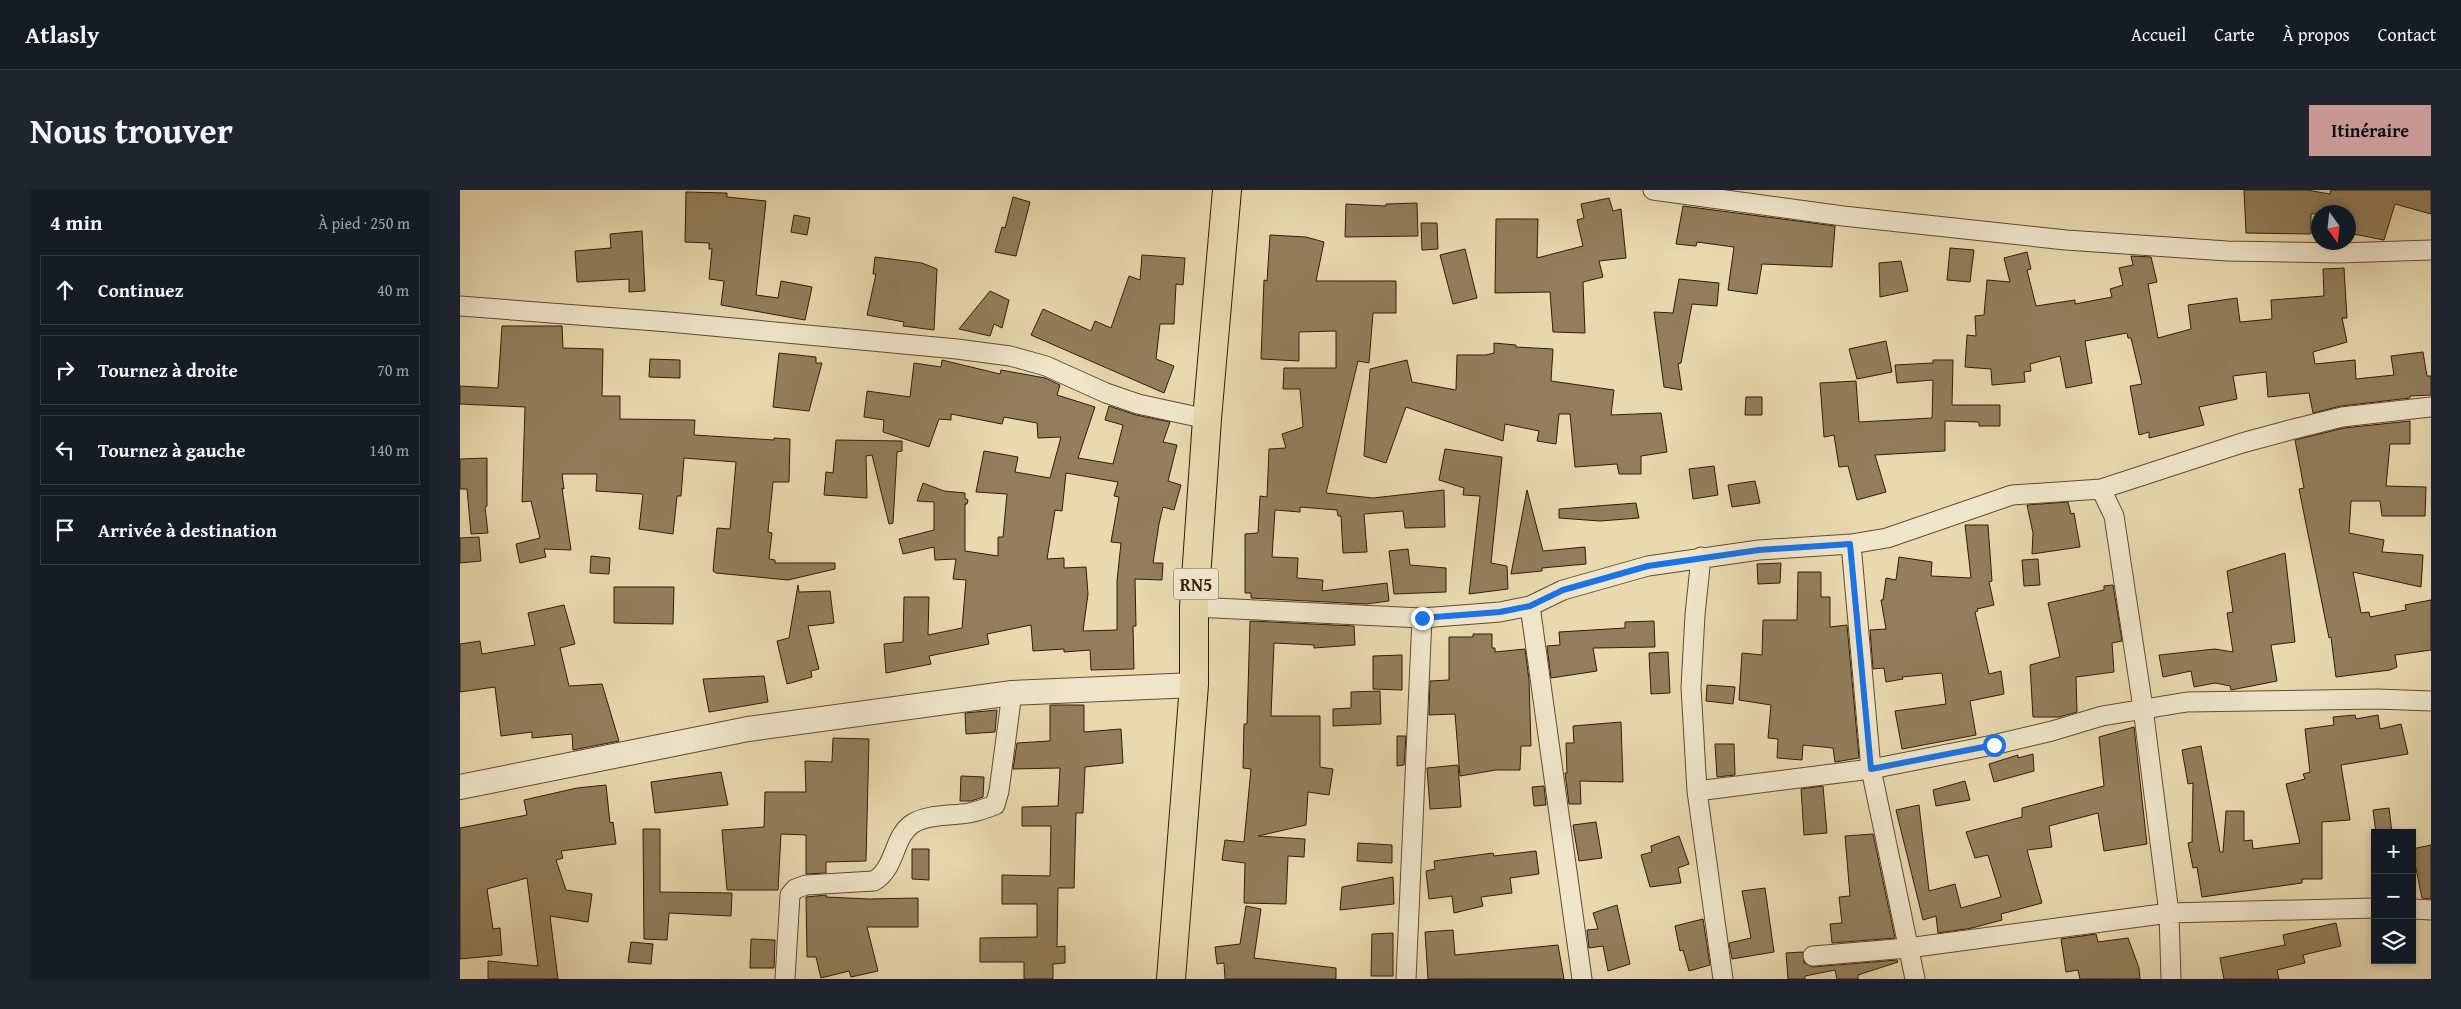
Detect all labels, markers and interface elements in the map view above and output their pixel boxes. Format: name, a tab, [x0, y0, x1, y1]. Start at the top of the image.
text: Atlasly	[25, 17, 99, 52]
text: Accueil	[2131, 21, 2186, 48]
text: Carte	[2214, 21, 2255, 48]
text: À propos	[2283, 21, 2350, 48]
text: Contact	[2378, 21, 2436, 48]
text: Nous trouver	[30, 105, 233, 156]
button: Itinéraire	[2309, 105, 2431, 156]
north arrow	[2311, 205, 2356, 250]
text: 4 min	[50, 207, 102, 238]
text: À pied · 250 m	[318, 211, 410, 235]
icon: ahead	[51, 276, 79, 304]
text: Continuez	[98, 276, 184, 304]
text: 40 m	[377, 278, 409, 302]
icon: right	[51, 356, 79, 384]
text: Tournez à droite	[98, 356, 238, 384]
text: 70 m	[377, 358, 409, 382]
icon: left	[51, 436, 79, 464]
text: Tournez à gauche	[98, 436, 246, 464]
text: 140 m	[369, 438, 409, 462]
icon: arrive	[51, 516, 79, 544]
text: Arrivée à destination	[98, 516, 277, 544]
road number: RN5	[1174, 568, 1218, 599]
route end	[1411, 607, 1434, 630]
route start	[1983, 734, 2006, 757]
map controls	[2371, 829, 2416, 964]
button: +	[2371, 829, 2416, 874]
button: −	[2371, 874, 2416, 919]
button: layers	[2371, 919, 2416, 964]

